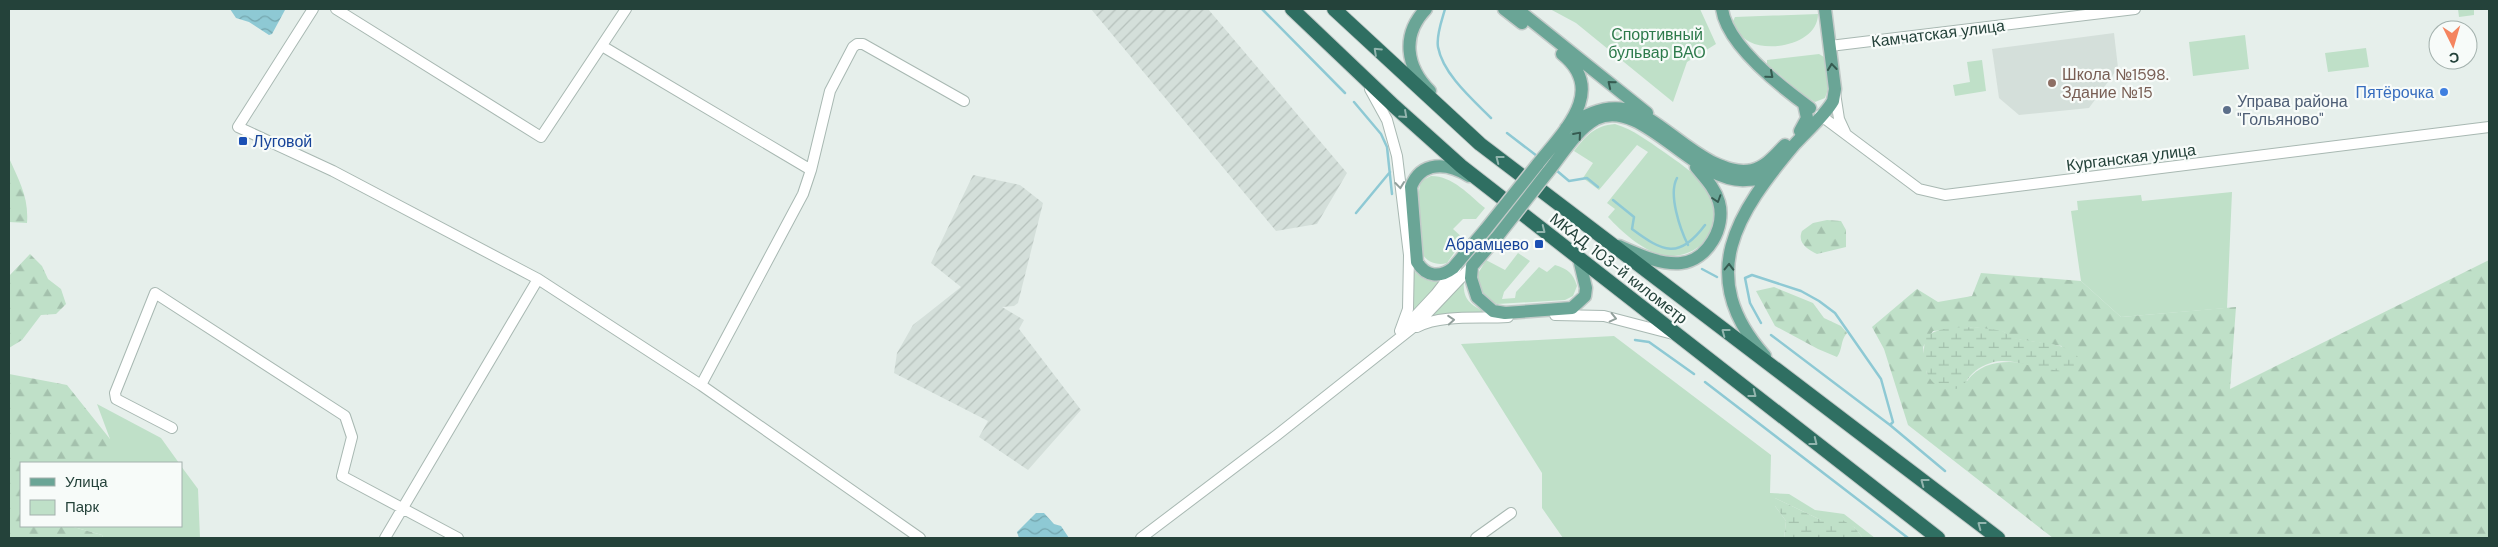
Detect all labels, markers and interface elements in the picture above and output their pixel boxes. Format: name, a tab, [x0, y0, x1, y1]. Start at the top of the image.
street label: Камчатская улица	[1870, 15, 2006, 52]
north arrow	[2428, 20, 2478, 70]
park label: Спортивный бульвар ВАО	[1608, 24, 1706, 63]
one-way arrow	[1374, 48, 1383, 57]
text: С	[2448, 49, 2460, 67]
one-way arrow	[1827, 63, 1838, 71]
place label: Школа №1598. Здание №15	[2062, 64, 2169, 103]
one-way arrow	[1765, 69, 1774, 78]
marker: Школа №1598. Здание №15	[2046, 77, 2058, 89]
one-way arrow	[1608, 81, 1617, 89]
place label: Пятёрочка	[2356, 82, 2434, 103]
marker: Пятёрочка	[2438, 86, 2450, 98]
place label: Управа района "Гольяново"	[2237, 91, 2348, 130]
marker: Управа района "Гольяново"	[2221, 104, 2233, 116]
one-way arrow	[1398, 109, 1407, 118]
place label: Луговой	[253, 131, 312, 152]
one-way arrow	[1572, 132, 1581, 141]
marker: Луговой	[237, 135, 249, 147]
street label: Курганская улица	[2065, 139, 2197, 176]
one-way arrow	[1495, 155, 1504, 164]
one-way arrow	[1394, 181, 1405, 189]
one-way arrow	[1711, 194, 1721, 203]
street label: МКАД, 103-й километр	[1546, 208, 1692, 329]
one-way arrow	[1536, 224, 1545, 232]
place label: Абрамцево	[1445, 234, 1529, 255]
marker: Абрамцево	[1533, 238, 1545, 250]
one-way arrow	[1723, 263, 1734, 271]
one-way arrow	[1608, 312, 1617, 323]
one-way arrow	[1447, 315, 1455, 326]
one-way arrow	[1721, 329, 1731, 338]
one-way arrow	[1747, 389, 1756, 397]
one-way arrow	[1808, 437, 1817, 445]
legend	[20, 462, 182, 527]
text: Улица	[65, 472, 108, 492]
one-way arrow	[1920, 479, 1930, 488]
text: Парк	[65, 497, 99, 517]
one-way arrow	[1977, 521, 1986, 530]

